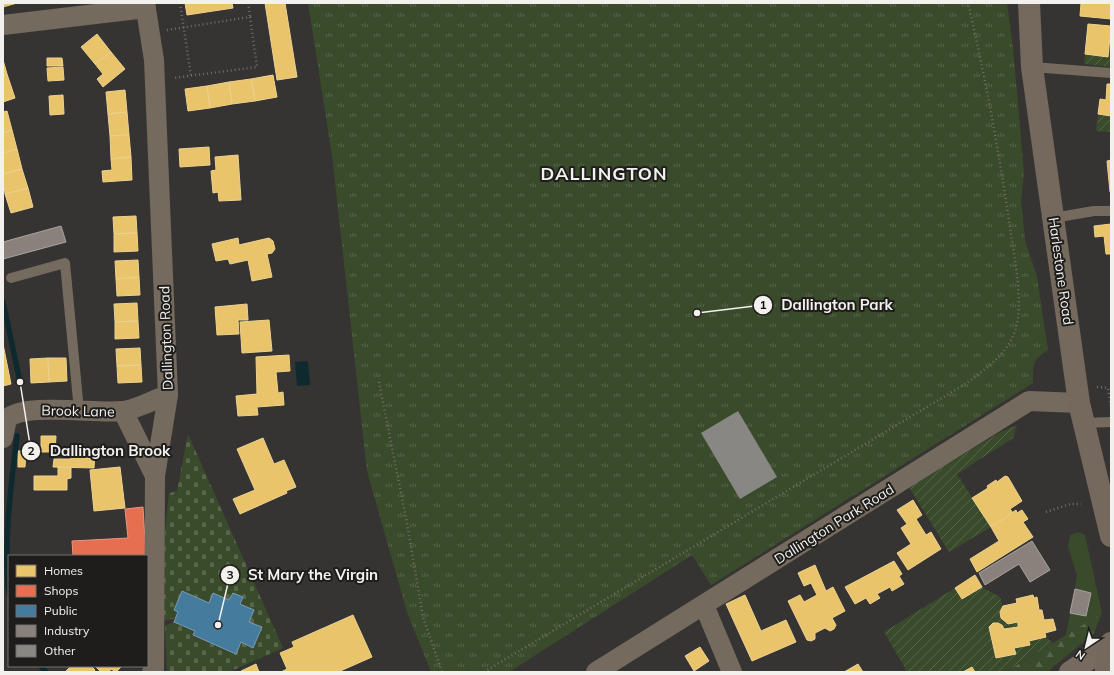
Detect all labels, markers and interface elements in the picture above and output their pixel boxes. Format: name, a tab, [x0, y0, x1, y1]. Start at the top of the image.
district label: DALLINGTON	[540, 162, 668, 185]
street label: Harlestone Road	[1045, 216, 1077, 326]
street label: Dallington Road	[155, 285, 177, 391]
callout: Dallington Park	[753, 291, 901, 318]
text: Dallington Park	[781, 295, 894, 314]
text: 1	[759, 297, 767, 312]
street label: Brook Lane	[41, 401, 115, 421]
callout: Dallington Brook	[21, 438, 178, 465]
text: Dallington Brook	[50, 441, 171, 460]
text: 2	[27, 443, 35, 458]
street label: Dallington Park Road	[771, 480, 897, 568]
legend	[8, 555, 148, 667]
callout: St Mary the Virgin	[220, 562, 386, 589]
text: Homes	[44, 563, 83, 578]
text: St Mary the Virgin	[248, 565, 378, 584]
text: 3	[226, 567, 234, 582]
text: Shops	[44, 583, 79, 598]
text: Public	[44, 603, 78, 618]
text: Industry	[44, 623, 90, 638]
north arrow	[1066, 627, 1106, 667]
text: Other	[44, 643, 76, 658]
text: N	[1073, 647, 1088, 663]

